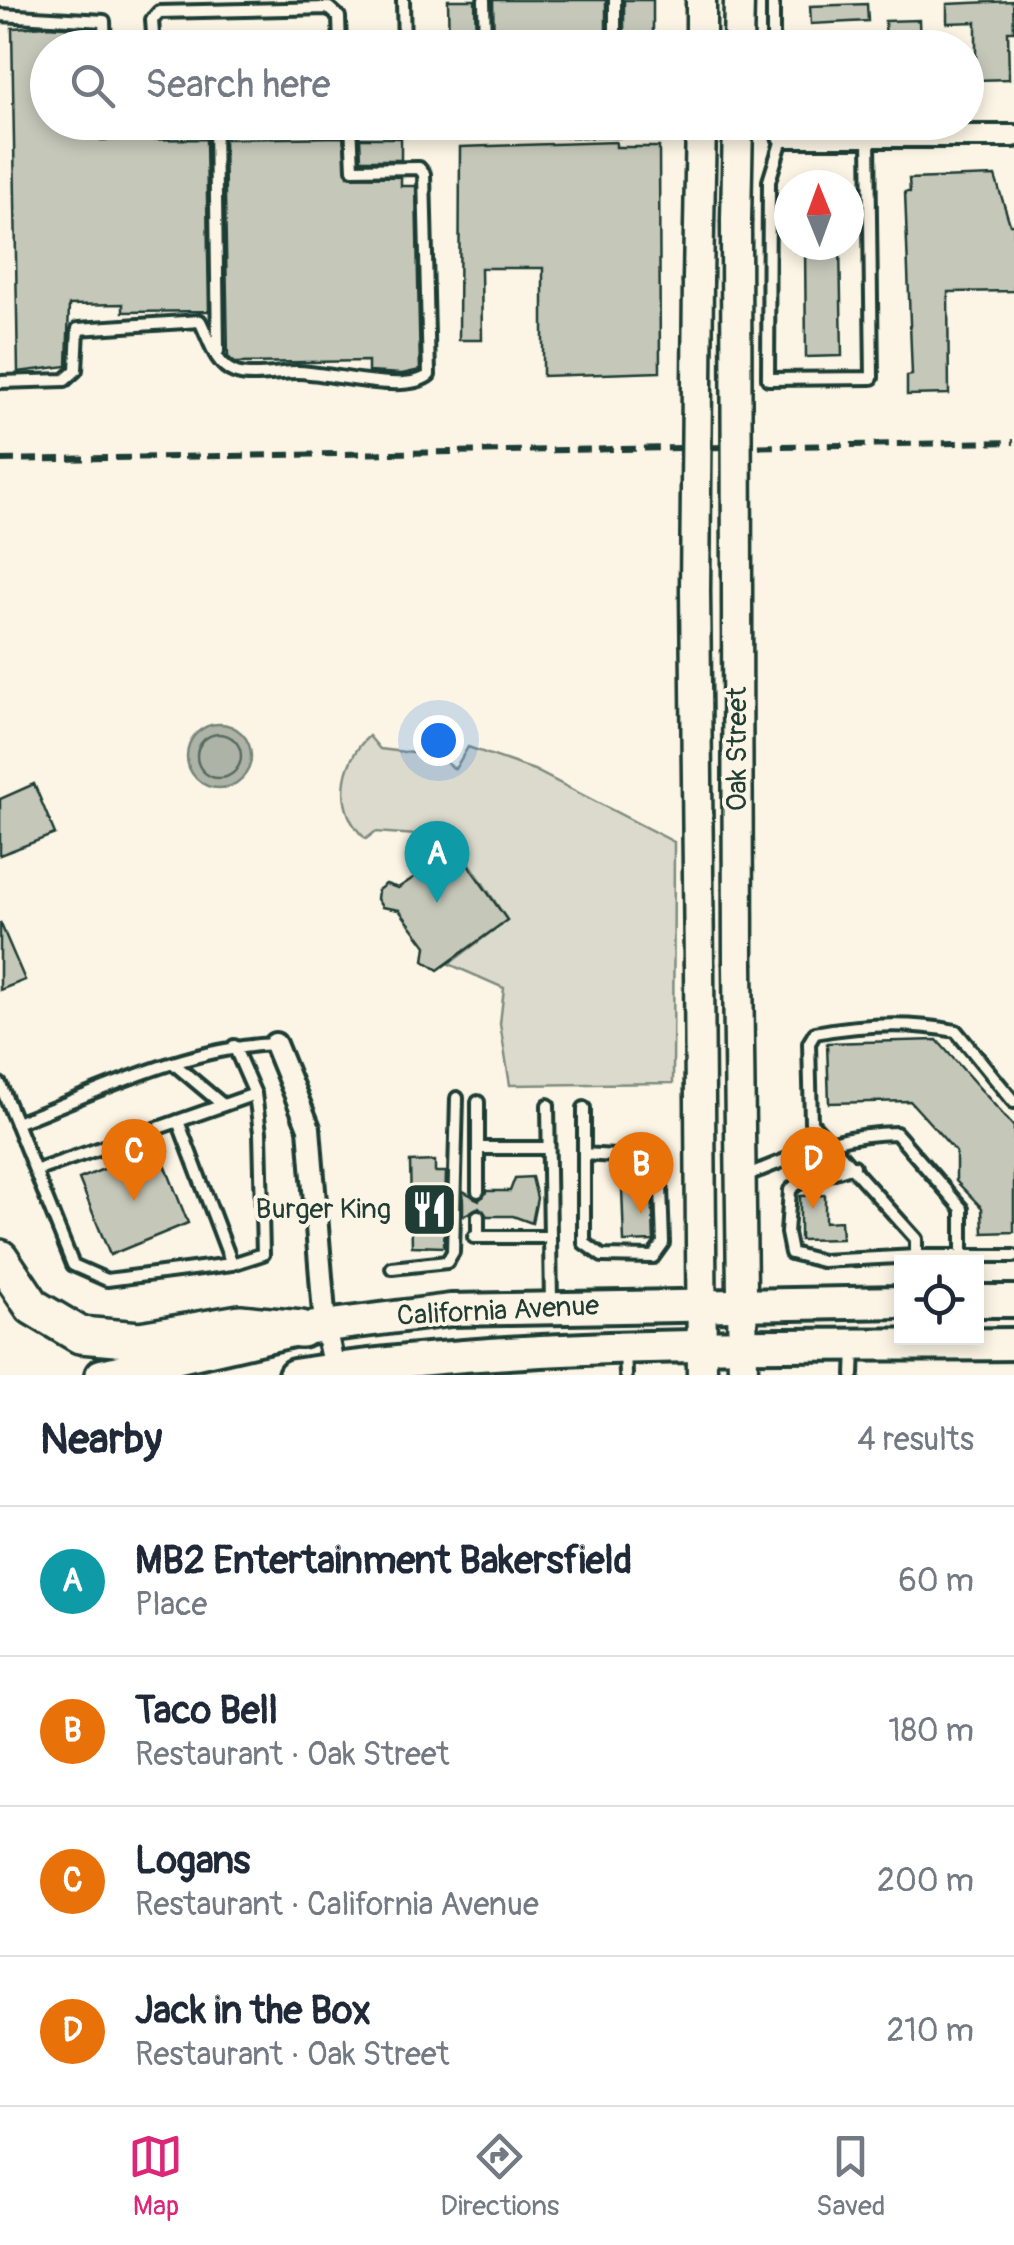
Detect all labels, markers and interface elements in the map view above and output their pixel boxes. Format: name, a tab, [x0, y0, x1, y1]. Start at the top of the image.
search box	[30, 30, 984, 140]
icon: search	[65, 58, 120, 113]
text: Search here	[145, 61, 331, 109]
north arrow	[774, 170, 864, 260]
street label: Oak Street	[720, 686, 755, 811]
your location	[413, 715, 464, 766]
pin: A	[404, 820, 470, 903]
pin: C	[102, 1118, 166, 1201]
pin: D	[780, 1126, 846, 1209]
pin: B	[608, 1132, 674, 1214]
restaurant icon: Burger King	[400, 1179, 460, 1239]
place label: Burger King	[256, 1192, 391, 1227]
map controls	[894, 1255, 984, 1345]
button: locate	[894, 1255, 984, 1345]
street label: California Avenue	[396, 1288, 600, 1334]
text: Nearby	[40, 1414, 162, 1466]
text: 4 results	[857, 1420, 974, 1460]
text: MB2 Entertainment Bakersfield	[135, 1537, 632, 1585]
text: A	[62, 1561, 83, 1601]
text: 60 m	[898, 1561, 974, 1601]
text: Place	[135, 1585, 207, 1625]
text: Taco Bell	[135, 1687, 278, 1735]
text: B	[63, 1711, 82, 1751]
text: 180 m	[888, 1711, 974, 1751]
text: Restaurant · Oak Street	[135, 1735, 449, 1775]
text: Logans	[135, 1837, 250, 1885]
text: C	[63, 1861, 82, 1901]
text: 200 m	[877, 1861, 974, 1901]
text: Restaurant · California Avenue	[135, 1885, 539, 1925]
text: Jack in the Box	[135, 1987, 371, 2035]
text: D	[62, 2011, 83, 2051]
text: 210 m	[886, 2011, 974, 2051]
text: Restaurant · Oak Street	[135, 2035, 449, 2075]
tab: Map	[128, 2129, 183, 2224]
tab: Directions	[440, 2129, 559, 2224]
tab: Saved	[816, 2129, 886, 2224]

